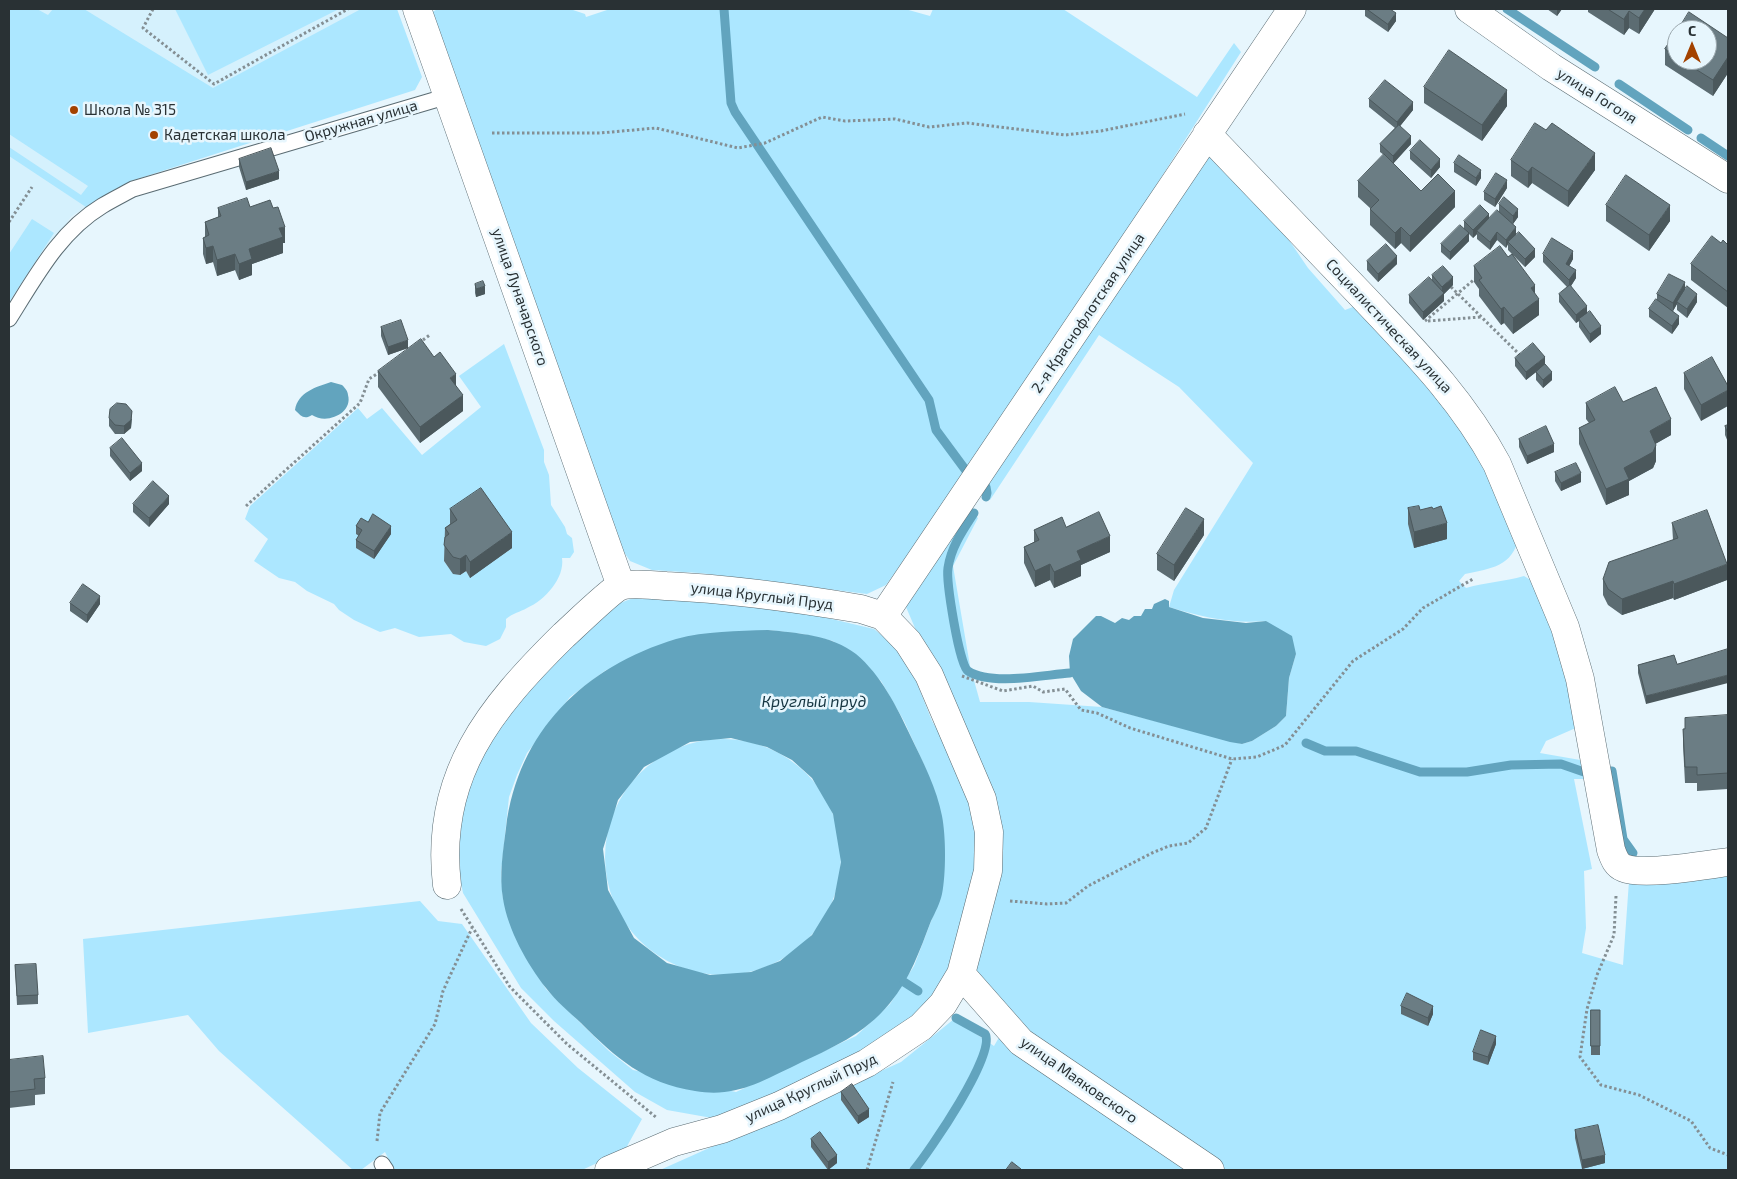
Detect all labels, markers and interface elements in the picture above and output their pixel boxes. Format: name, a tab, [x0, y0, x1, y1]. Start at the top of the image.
north arrow	[1667, 20, 1717, 70]
text: С	[1688, 22, 1696, 39]
street label: улица Гоголя	[1554, 64, 1640, 128]
street label: Окружная улица	[302, 96, 420, 146]
place label: Школа № 315	[84, 101, 176, 119]
marker: Школа № 315	[68, 104, 80, 116]
place label: Кадетская школа	[164, 126, 285, 144]
marker: Кадетская школа	[148, 129, 160, 141]
street label: улица Луначарского	[488, 226, 552, 368]
street label: 2-я Краснофлотская улица	[1028, 229, 1148, 397]
street label: Социалистическая улица	[1322, 255, 1456, 397]
street label: улица Круглый Пруд	[690, 578, 834, 614]
water label: Круглый пруд	[762, 692, 866, 712]
street label: улица Маяковского	[1017, 1033, 1141, 1127]
street label: улица Круглый Пруд	[742, 1050, 880, 1126]

